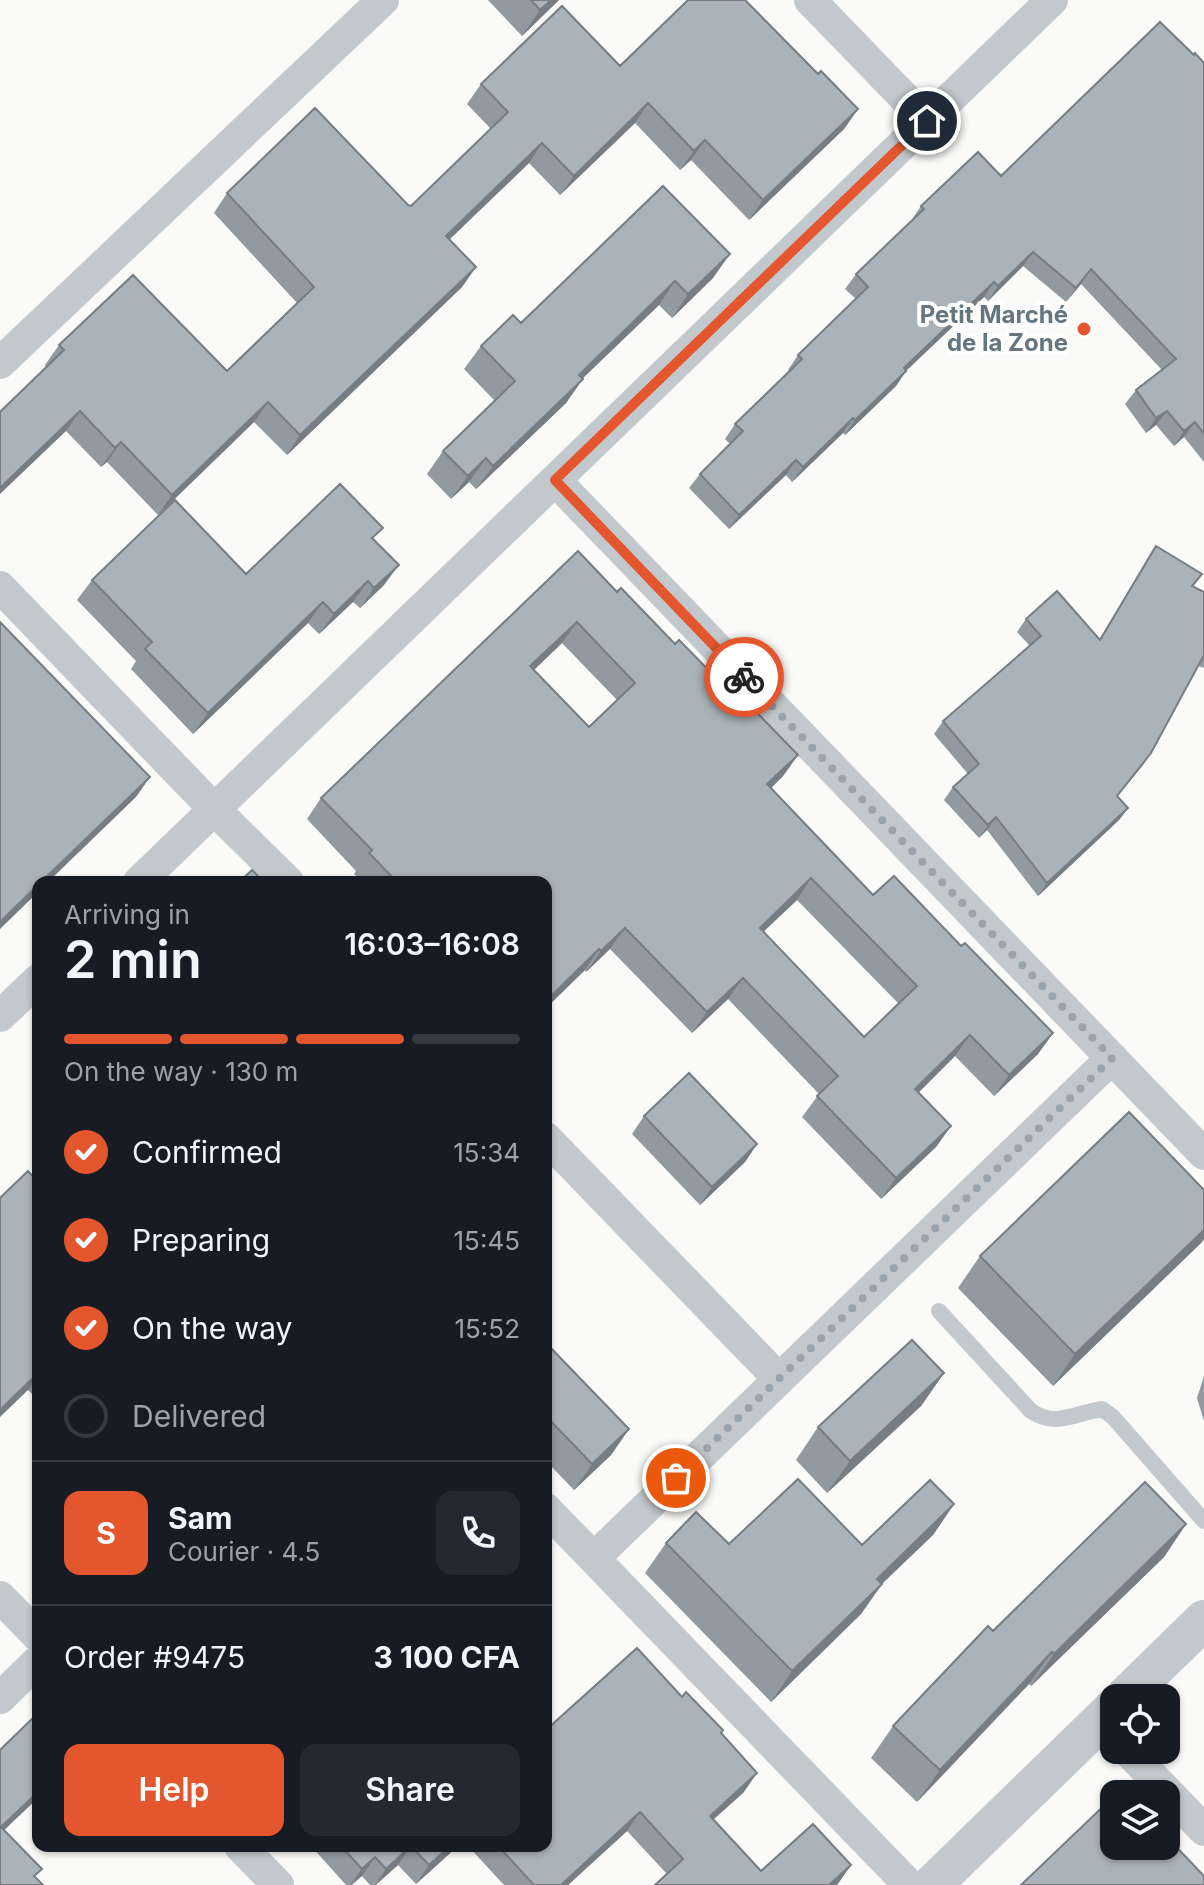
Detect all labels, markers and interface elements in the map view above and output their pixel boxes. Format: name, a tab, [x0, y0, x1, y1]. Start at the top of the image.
pin	[893, 87, 961, 155]
icon: home	[905, 99, 949, 143]
place label: Petit Marché de la Zone	[920, 300, 1068, 357]
marker: Petit Marché de la Zone	[1075, 320, 1093, 338]
courier	[704, 637, 784, 717]
icon: bike	[722, 655, 766, 699]
text: Arriving in	[64, 899, 190, 930]
text: 16:03–16:08	[344, 926, 520, 962]
text: 2 min	[64, 928, 202, 991]
text: On the way · 130 m	[64, 1056, 298, 1087]
icon: check	[64, 1130, 108, 1174]
text: Confirmed	[132, 1134, 282, 1170]
text: 15:34	[453, 1137, 520, 1168]
icon: check	[64, 1218, 108, 1262]
text: Preparing	[132, 1222, 270, 1258]
text: 15:45	[454, 1225, 520, 1256]
icon: check	[64, 1306, 108, 1350]
text: On the way	[132, 1310, 292, 1346]
text: 15:52	[454, 1313, 520, 1344]
text: Delivered	[132, 1398, 266, 1434]
pin	[642, 1444, 710, 1512]
icon: bag	[654, 1456, 698, 1500]
button: phone	[436, 1491, 520, 1575]
text: Sam	[168, 1500, 232, 1536]
text: S	[96, 1515, 116, 1551]
text: Courier · 4.5	[168, 1536, 320, 1567]
text: Order #9475	[64, 1639, 245, 1675]
text: 3 100 CFA	[374, 1639, 520, 1675]
map controls	[1100, 1684, 1180, 1860]
button: locate	[1100, 1684, 1180, 1764]
button: Help	[64, 1744, 284, 1836]
button: Share	[300, 1744, 520, 1836]
button: layers	[1100, 1780, 1180, 1860]

